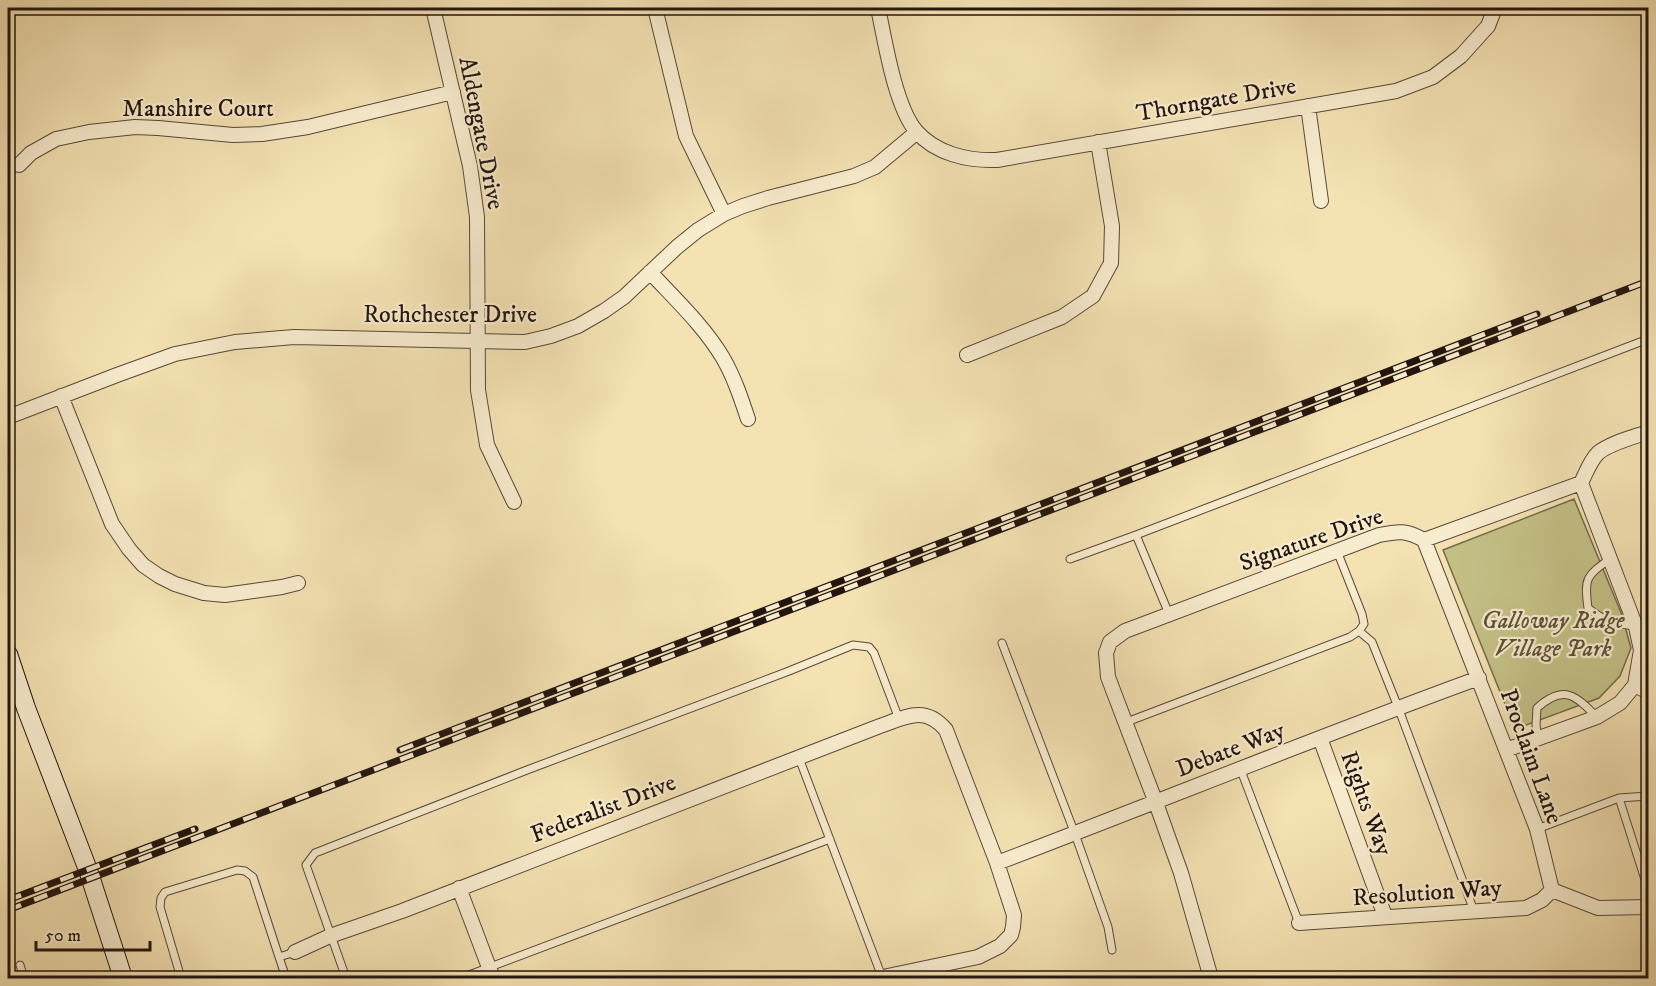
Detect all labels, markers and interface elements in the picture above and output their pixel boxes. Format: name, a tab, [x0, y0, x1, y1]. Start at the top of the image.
street label: Aldengate Drive	[452, 54, 511, 212]
street label: Thorngate Drive	[1134, 71, 1299, 129]
street label: Manshire Court	[122, 94, 274, 124]
street label: Rothchester Drive	[363, 300, 537, 330]
street label: Signature Drive	[1236, 501, 1387, 579]
park label: Galloway Ridge Village Park	[1482, 606, 1625, 664]
street label: Proclaim Lane	[1493, 685, 1569, 828]
street label: Debate Way	[1172, 715, 1290, 784]
street label: Rights Way	[1333, 747, 1399, 860]
street label: Federalist Drive	[527, 768, 680, 850]
street label: Resolution Way	[1352, 873, 1503, 913]
scale bar	[36, 914, 150, 952]
text: 50 m	[45, 925, 81, 947]

